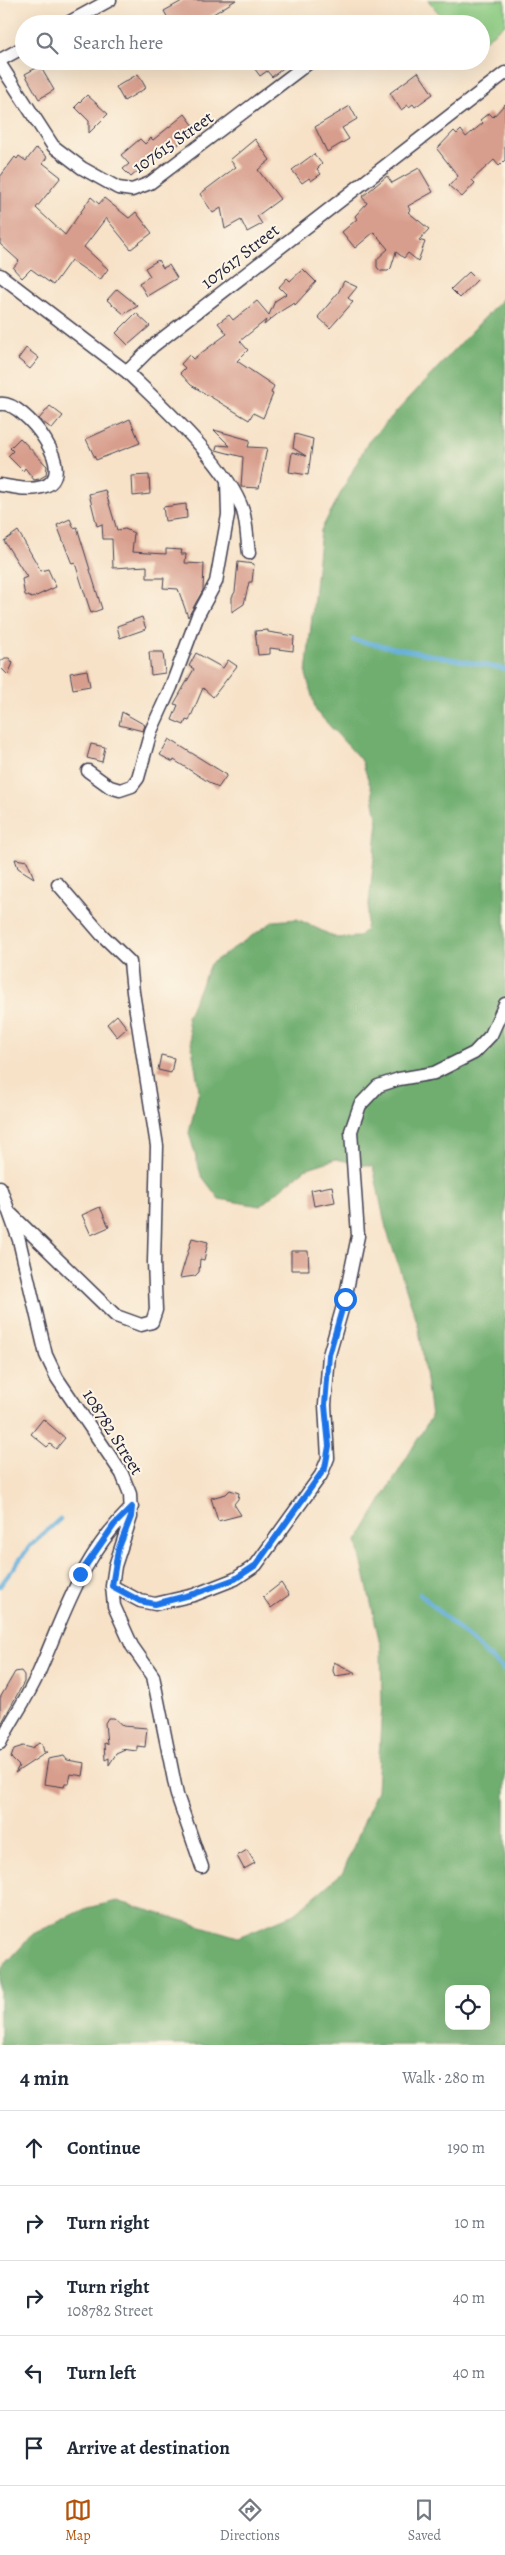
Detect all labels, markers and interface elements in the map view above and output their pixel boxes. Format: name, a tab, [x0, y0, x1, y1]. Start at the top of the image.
search box	[15, 15, 490, 70]
icon: search	[33, 29, 61, 57]
text: Search here	[73, 30, 163, 56]
street label: 107615 Street	[128, 105, 218, 179]
street label: 107617 Street	[196, 218, 284, 294]
route start	[334, 1288, 357, 1311]
street label: 108782 Street	[77, 1384, 149, 1480]
route end	[69, 1563, 92, 1586]
map controls	[445, 1985, 490, 2030]
button: locate	[445, 1985, 490, 2030]
text: 4 min	[20, 2064, 69, 2092]
text: Walk · 280 m	[402, 2067, 485, 2089]
icon: ahead	[20, 2134, 48, 2162]
text: Continue	[67, 2135, 141, 2161]
text: 190 m	[447, 2137, 485, 2159]
icon: right	[20, 2209, 48, 2237]
text: Turn right	[67, 2210, 149, 2236]
text: 10 m	[455, 2212, 485, 2234]
text: Turn right	[67, 2274, 149, 2300]
icon: right	[20, 2284, 48, 2312]
text: 40 m	[453, 2287, 485, 2309]
text: 108782 Street	[67, 2300, 153, 2322]
icon: left	[20, 2359, 48, 2387]
text: Turn left	[67, 2360, 136, 2386]
text: 40 m	[453, 2362, 485, 2384]
icon: arrive	[20, 2434, 48, 2462]
text: Arrive at destination	[67, 2435, 230, 2461]
tab: Map	[64, 2496, 92, 2545]
tab: Directions	[220, 2496, 280, 2545]
tab: Saved	[408, 2496, 441, 2545]

